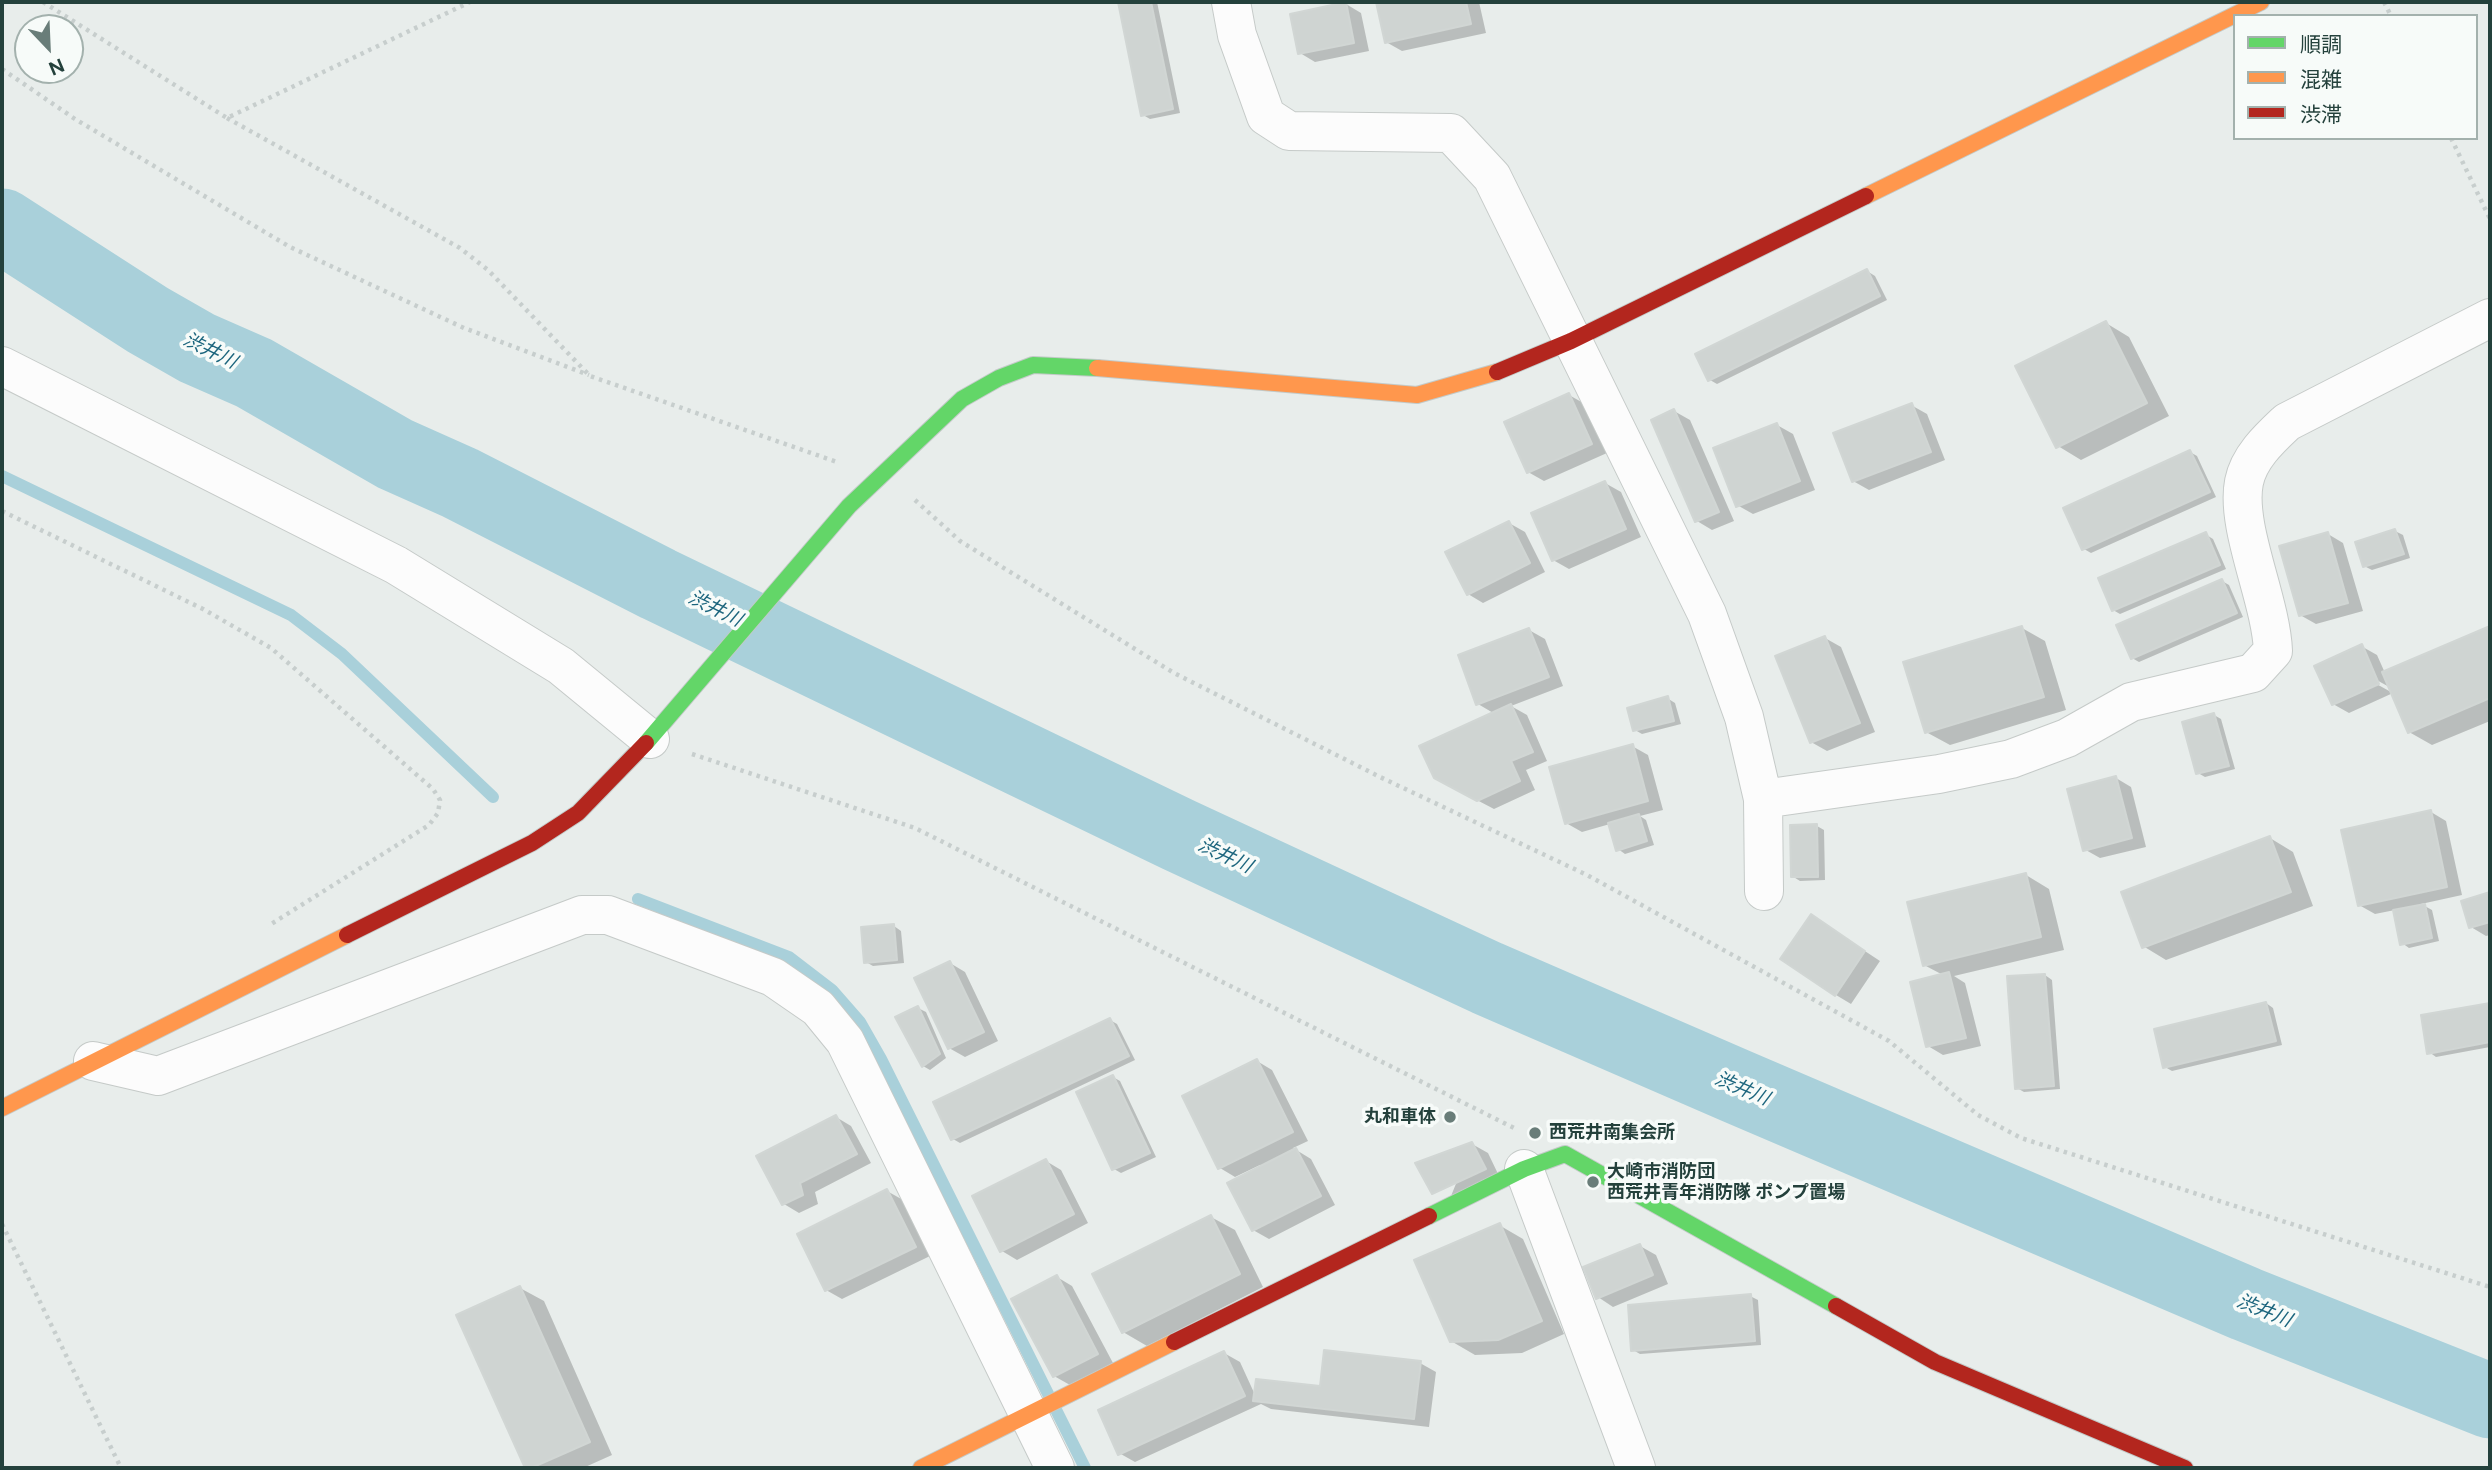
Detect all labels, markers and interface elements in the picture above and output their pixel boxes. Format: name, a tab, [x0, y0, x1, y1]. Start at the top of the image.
north arrow	[14, 14, 84, 84]
legend	[2233, 14, 2478, 140]
text: 順調	[2300, 32, 2342, 57]
text: N	[45, 53, 68, 80]
text: 混雑	[2300, 67, 2342, 92]
text: 渋滞	[2300, 102, 2342, 127]
water label: 渋井川	[179, 328, 241, 374]
water label: 渋井川	[684, 586, 746, 632]
water label: 渋井川	[1194, 834, 1256, 878]
water label: 渋井川	[1711, 1067, 1773, 1111]
place label: 丸和車体	[1364, 1106, 1436, 1128]
marker: 丸和車体	[1442, 1109, 1458, 1125]
place label: 西荒井南集会所	[1549, 1122, 1675, 1144]
marker: 西荒井南集会所	[1527, 1125, 1543, 1141]
place label: 大崎市消防団 西荒井青年消防隊 ポンプ置場	[1607, 1161, 1845, 1204]
marker: 大崎市消防団 西荒井青年消防隊 ポンプ置場	[1585, 1174, 1601, 1190]
water label: 渋井川	[2233, 1290, 2295, 1332]

